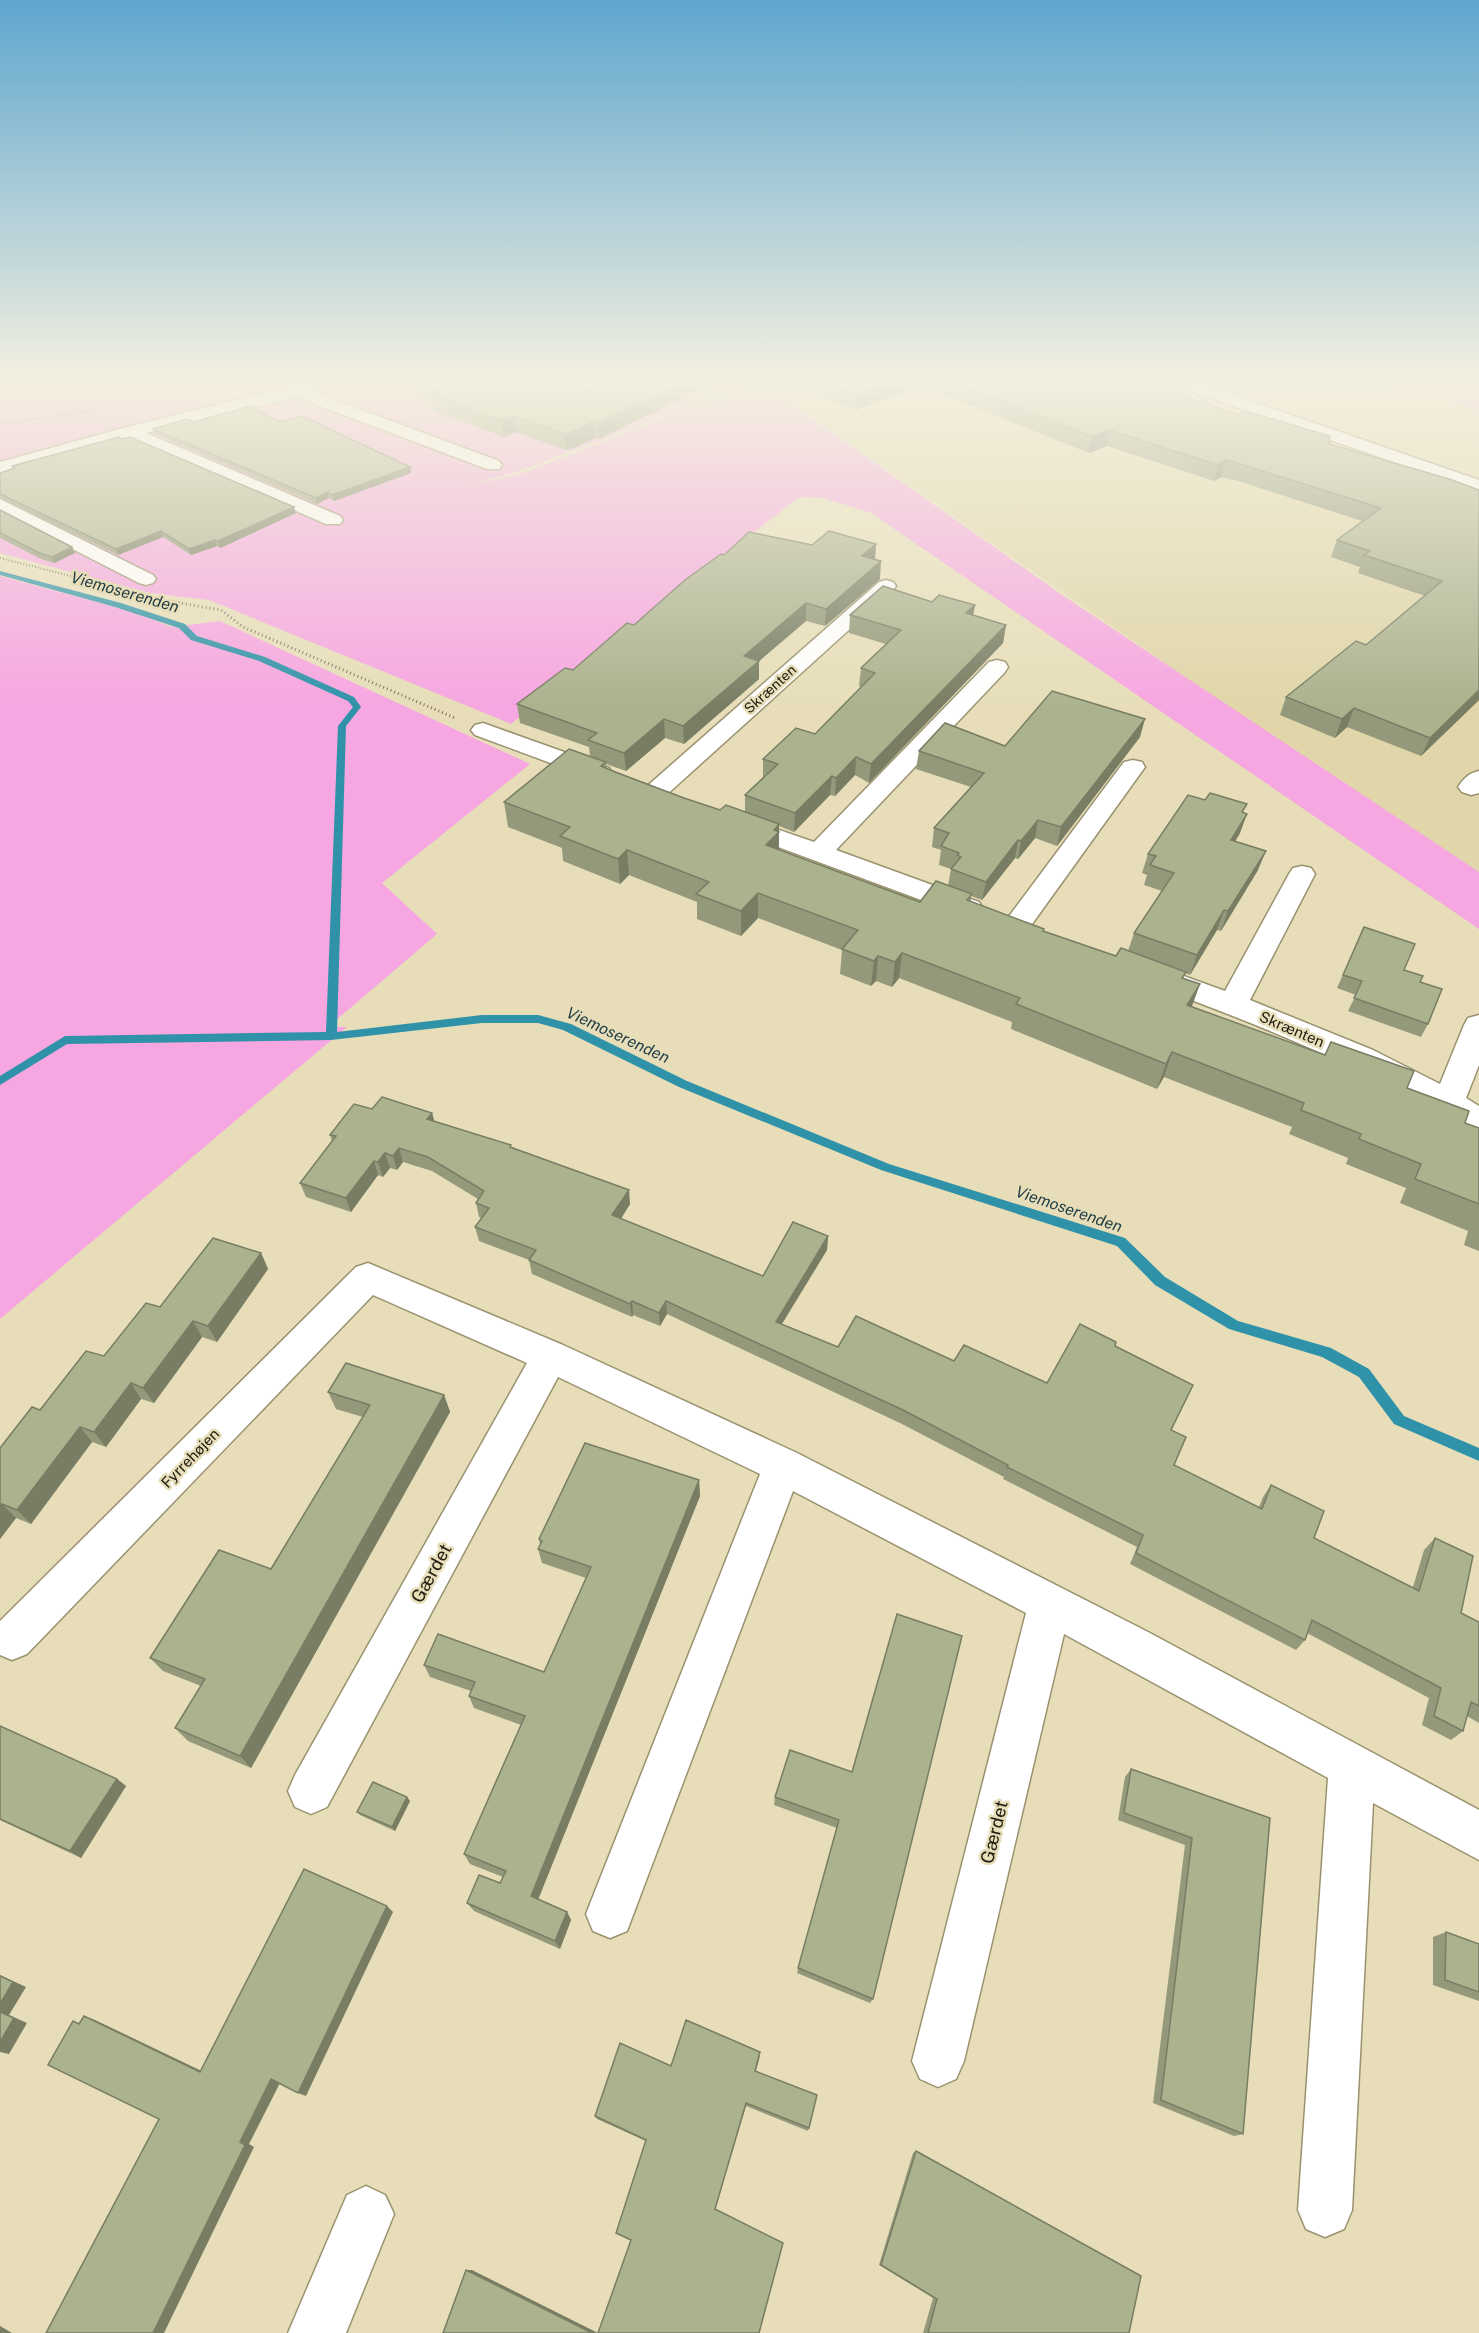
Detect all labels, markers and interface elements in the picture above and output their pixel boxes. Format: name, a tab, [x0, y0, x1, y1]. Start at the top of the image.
water label: Viemoserenden	[69, 567, 181, 617]
street label: Skrænten	[741, 662, 799, 716]
water label: Viemoserenden	[563, 1003, 673, 1067]
street label: Skrænten	[1257, 1008, 1327, 1050]
water label: Viemoserenden	[1013, 1182, 1125, 1236]
street label: Fyrrehøjen	[158, 1425, 222, 1491]
street label: Gærdet	[406, 1540, 456, 1606]
street label: Gærdet	[976, 1798, 1012, 1866]

